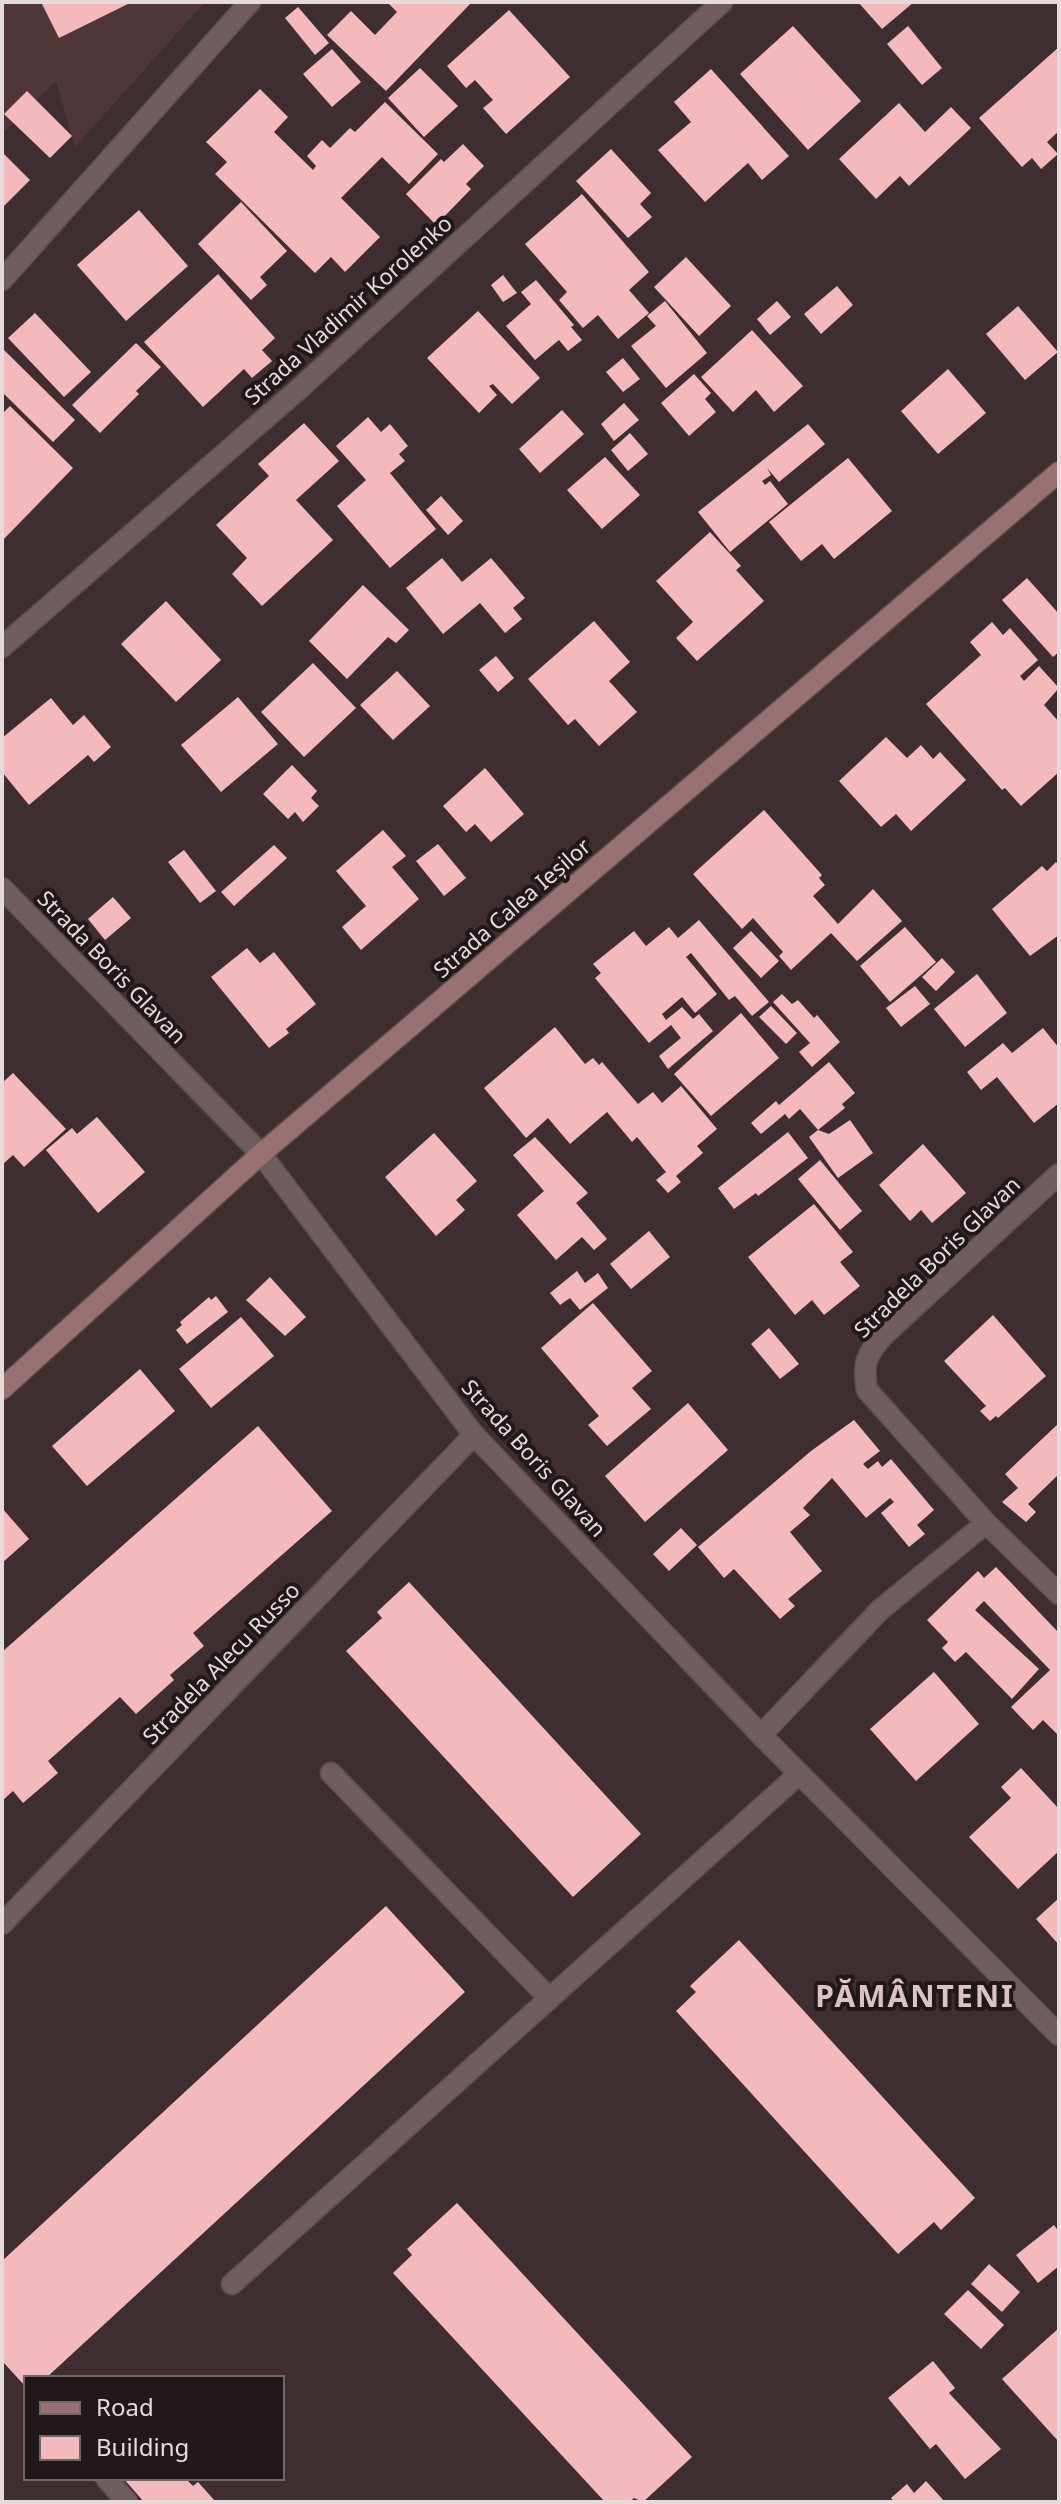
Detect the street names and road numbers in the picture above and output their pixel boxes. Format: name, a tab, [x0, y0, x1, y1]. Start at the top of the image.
street label: Strada Vladimir Korolenko	[237, 208, 458, 411]
street label: Strada Calea Ieșilor	[426, 831, 596, 984]
street label: Strada Boris Glavan	[32, 883, 194, 1050]
street label: Stradela Boris Glavan	[847, 1169, 1026, 1344]
street label: Strada Boris Glavan	[456, 1372, 614, 1543]
street label: Stradela Alecu Russo	[135, 1575, 306, 1750]

